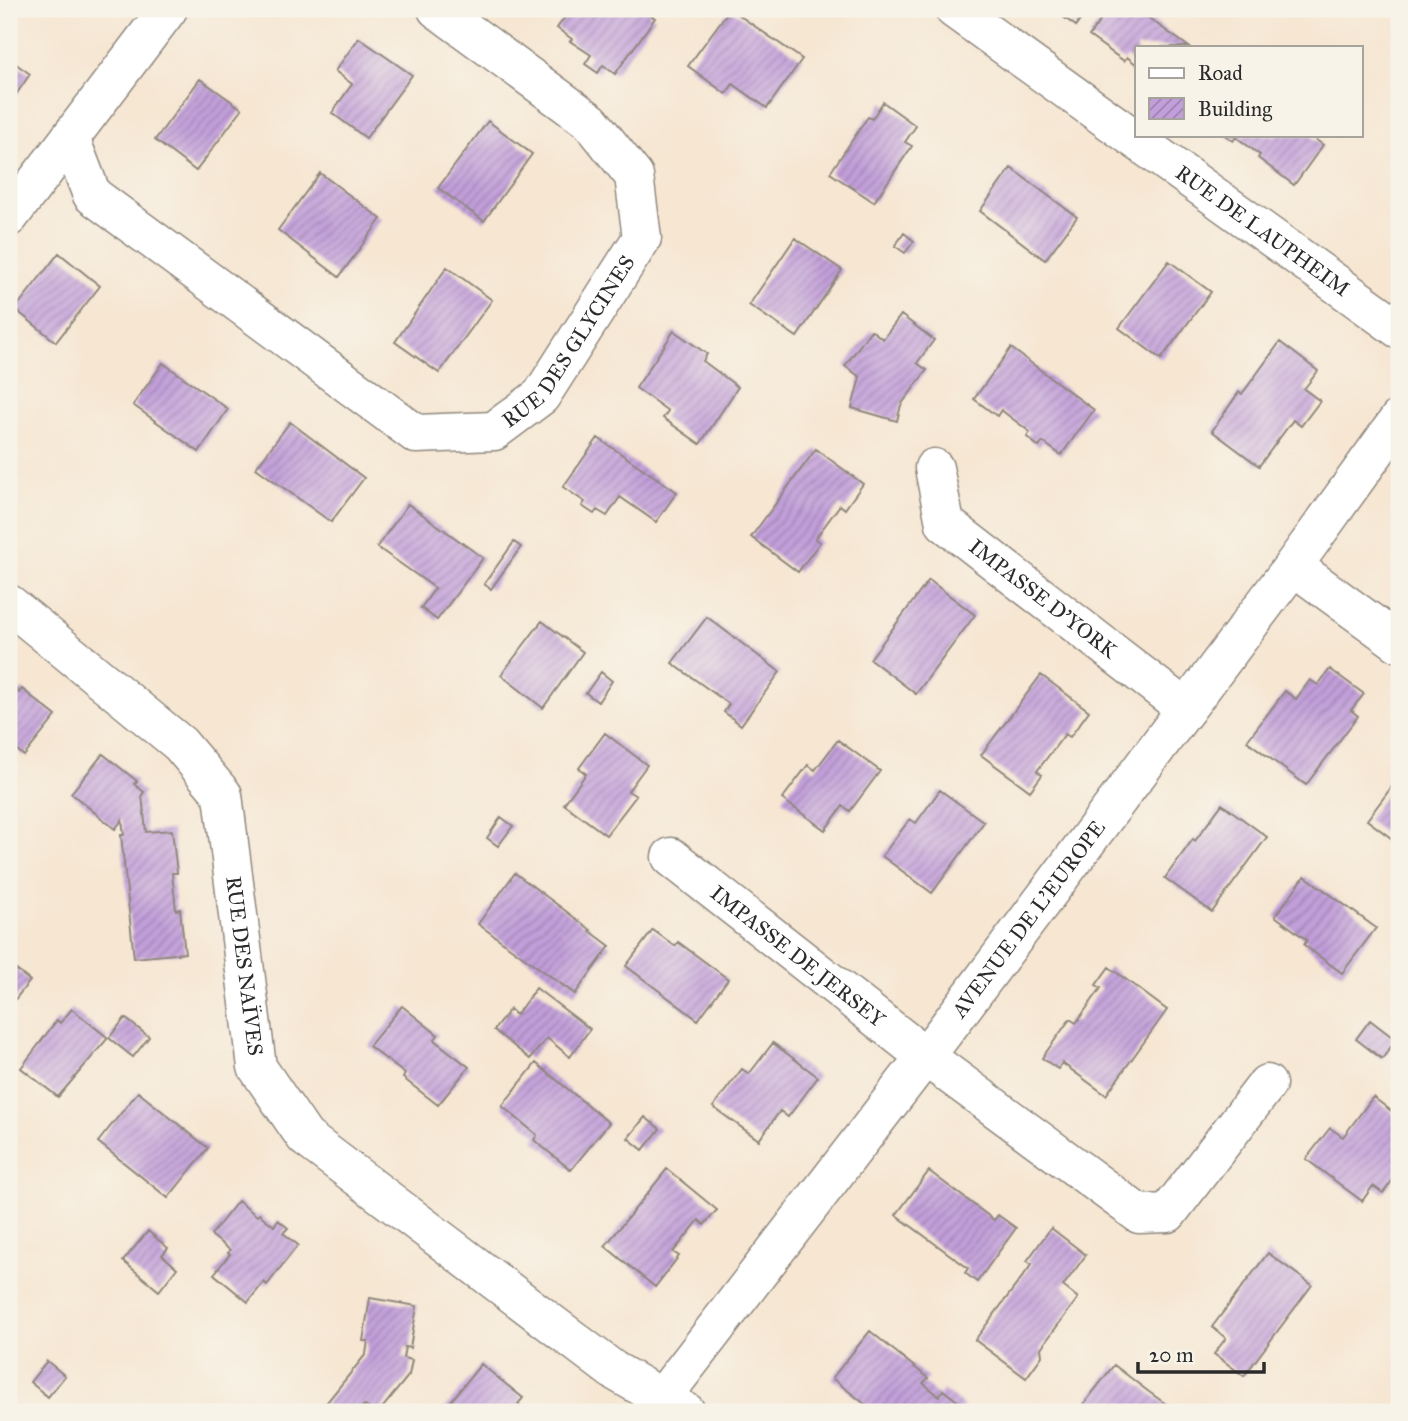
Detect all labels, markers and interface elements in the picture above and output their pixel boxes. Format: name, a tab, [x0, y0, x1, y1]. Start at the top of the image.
legend	[1135, 46, 1362, 136]
text: Road	[1198, 60, 1243, 86]
text: Building	[1198, 96, 1272, 122]
street label: RUE DE LAUPHEIM	[1170, 160, 1355, 302]
street label: RUE DES GLYCINES	[497, 250, 641, 433]
street label: IMPASSE D'YORK	[964, 533, 1123, 665]
street label: AVENUE DE L'EUROPE	[946, 815, 1111, 1024]
street label: RUE DES NAÏVES	[220, 875, 268, 1057]
street label: IMPASSE DE JERSEY	[705, 880, 891, 1033]
scale bar	[1138, 1330, 1264, 1374]
text: 20 m	[1149, 1342, 1194, 1368]

